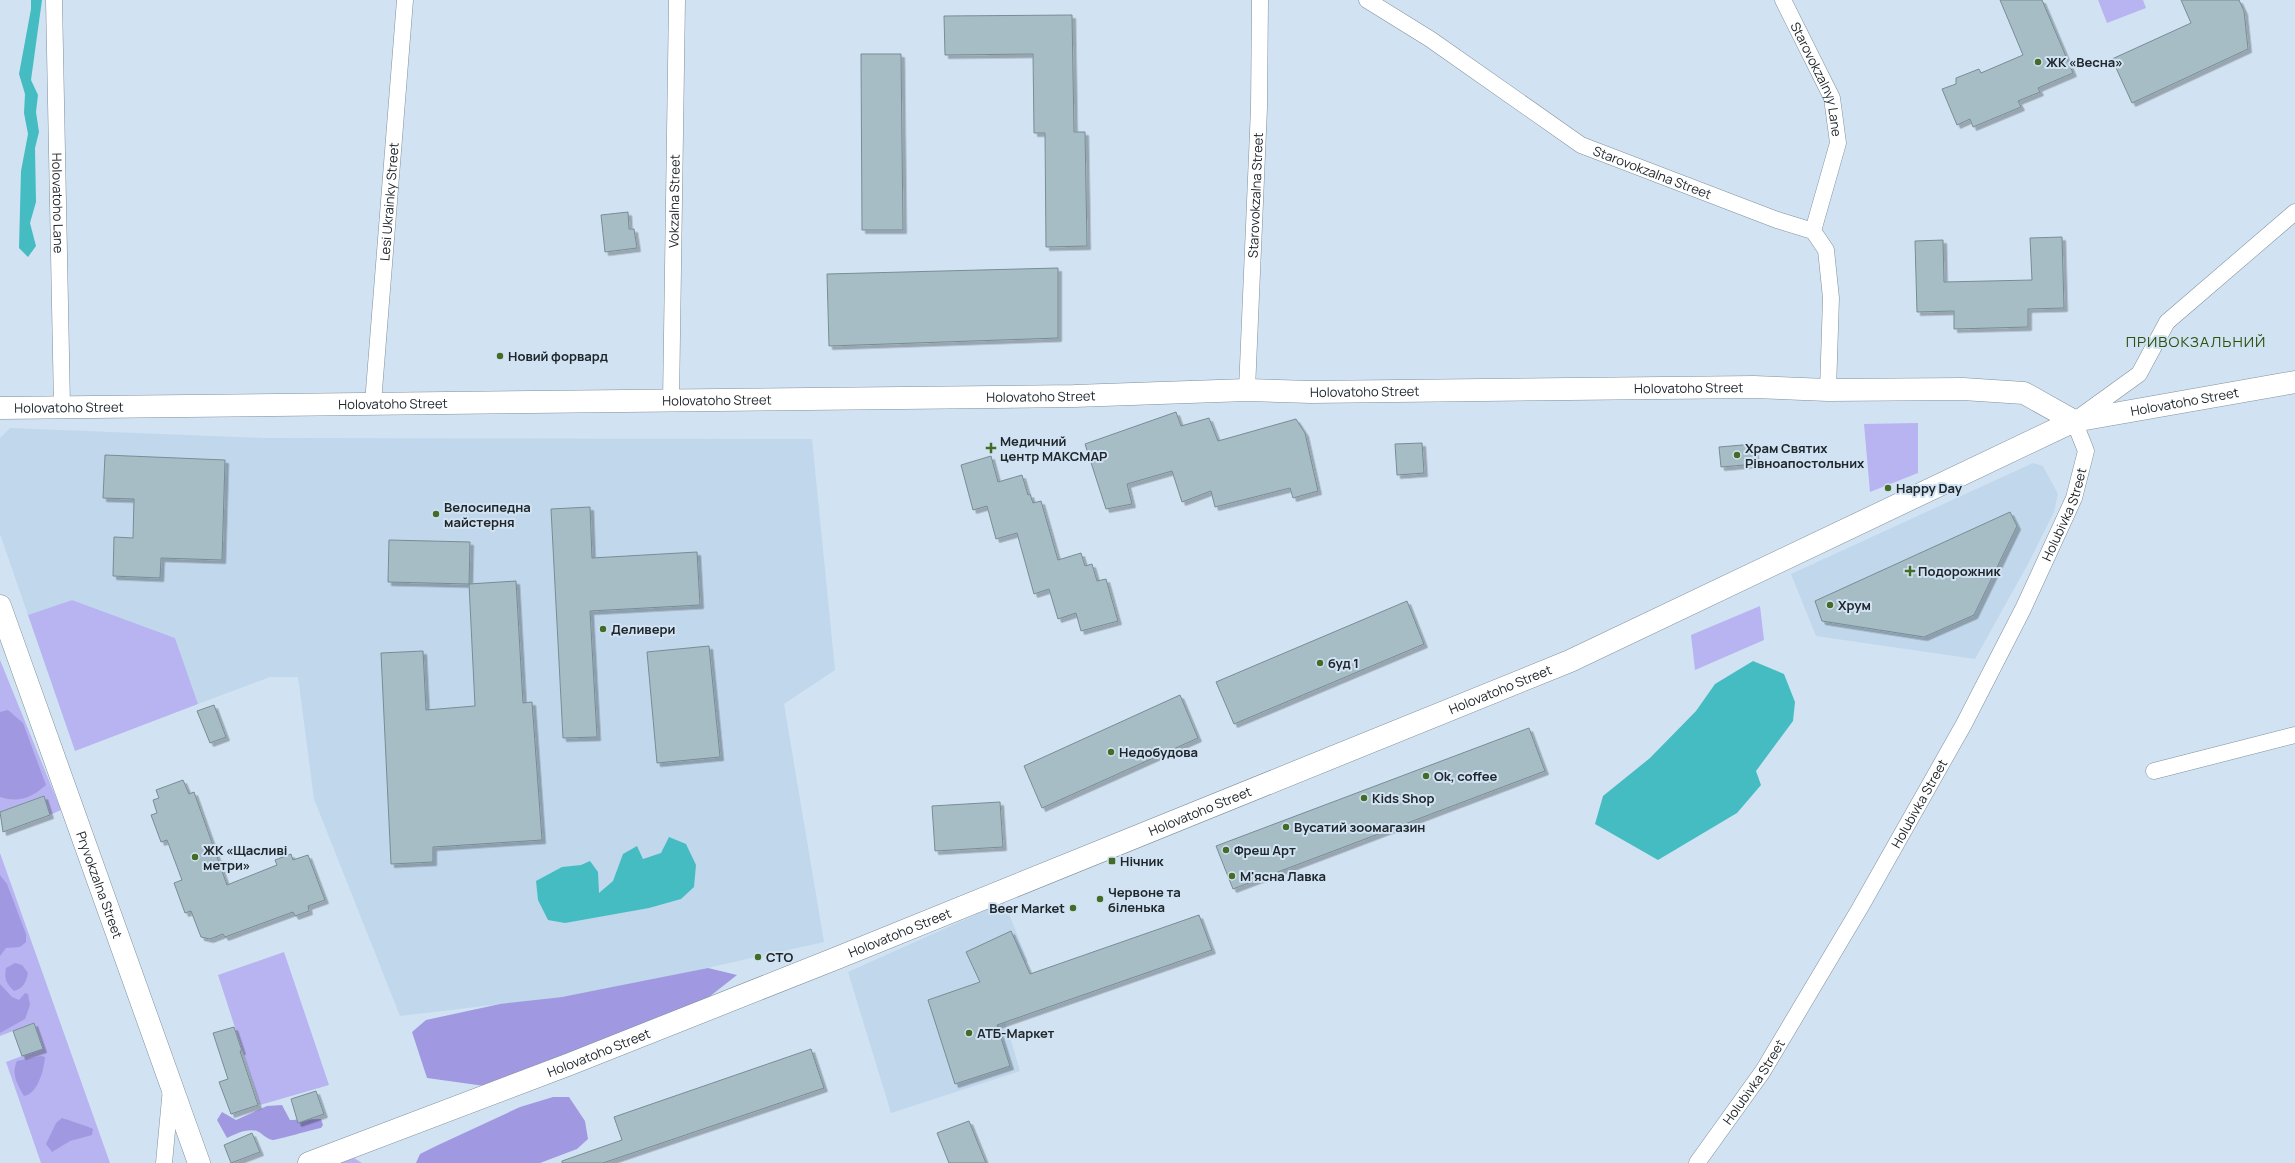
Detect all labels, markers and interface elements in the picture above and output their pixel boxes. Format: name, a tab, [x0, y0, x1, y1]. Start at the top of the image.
street label: Starovokzalnyy Lane	[1786, 19, 1846, 138]
place label: ЖК «Весна»	[2046, 53, 2123, 71]
marker: ЖК «Весна»	[2033, 57, 2043, 67]
street label: Starovokzalna Street	[1244, 132, 1267, 258]
street label: Starovokzalna Street	[1591, 141, 1714, 203]
street label: Lesi Ukrainky Street	[375, 142, 403, 262]
street label: Holovatoho Lane	[48, 153, 68, 254]
street label: Vokzalna Street	[664, 154, 684, 248]
district label: ПРИВОКЗАЛЬНИЙ	[2126, 331, 2266, 352]
place label: Новий форвард	[508, 347, 608, 365]
marker: Новий форвард	[495, 351, 505, 361]
street label: Holovatoho Street	[1634, 378, 1744, 397]
street label: Holovatoho Street	[1310, 382, 1420, 401]
street label: Holovatoho Street	[2129, 383, 2240, 420]
street label: Holovatoho Street	[986, 386, 1096, 406]
street label: Holovatoho Street	[662, 390, 772, 410]
street label: Holovatoho Street	[338, 394, 448, 413]
street label: Holovatoho Street	[14, 398, 124, 417]
place label: Медичний центр МАКСМАР	[1000, 432, 1107, 465]
place label: Храм Святих Рівноапостольних	[1745, 439, 1865, 472]
marker: Медичний центр МАКСМАР	[985, 442, 997, 454]
marker: Храм Святих Рівноапостольних	[1732, 450, 1742, 460]
street label: Holubivka Street	[2037, 466, 2090, 564]
place label: Happy Day	[1896, 479, 1963, 497]
marker: Happy Day	[1883, 483, 1893, 493]
place label: Велосипедна майстерня	[444, 498, 531, 531]
marker: Велосипедна майстерня	[431, 509, 441, 519]
place label: Подорожник	[1918, 562, 2001, 580]
marker: Подорожник	[1905, 566, 1915, 576]
place label: Хрум	[1838, 596, 1871, 614]
marker: Хрум	[1825, 600, 1835, 610]
place label: Деливери	[611, 620, 675, 638]
marker: Деливери	[598, 624, 608, 634]
place label: буд 1	[1328, 654, 1359, 672]
marker: буд 1	[1315, 658, 1325, 668]
street label: Holovatoho Street	[1446, 660, 1554, 718]
place label: Недобудова	[1119, 743, 1198, 761]
marker: Недобудова	[1106, 747, 1116, 757]
street label: Holubivka Street	[1887, 756, 1951, 851]
place label: Ok, coffee	[1434, 767, 1497, 785]
marker: Ok, coffee	[1421, 771, 1431, 781]
street label: Holovatoho Street	[1146, 782, 1254, 840]
place label: Kids Shop	[1372, 789, 1434, 807]
marker: Kids Shop	[1359, 793, 1369, 803]
place label: Вусатий зоомагазин	[1294, 818, 1425, 836]
marker: Вусатий зоомагазин	[1281, 822, 1291, 832]
street label: Pryvokzalna Street	[72, 829, 127, 941]
place label: ЖК «Щасливі метри»	[203, 841, 287, 874]
place label: Фреш Арт	[1234, 841, 1296, 859]
marker: Фреш Арт	[1221, 845, 1231, 855]
marker: ЖК «Щасливі метри»	[190, 852, 200, 862]
place label: Нічник	[1120, 852, 1165, 870]
marker: Нічник	[1107, 856, 1117, 866]
place label: М'ясна Лавка	[1240, 867, 1326, 885]
marker: М'ясна Лавка	[1227, 871, 1237, 881]
place label: Червоне та біленька	[1108, 883, 1181, 916]
marker: Червоне та біленька	[1095, 894, 1105, 904]
place label: Beer Market	[989, 899, 1065, 917]
marker: Beer Market	[1068, 903, 1078, 913]
street label: Holovatoho Street	[846, 904, 954, 962]
place label: СТО	[766, 948, 793, 966]
marker: СТО	[753, 952, 763, 962]
street label: Holovatoho Street	[544, 1024, 653, 1081]
place label: АТБ-Маркет	[977, 1024, 1055, 1042]
marker: АТБ-Маркет	[964, 1028, 974, 1038]
street label: Holubivka Street	[1718, 1036, 1789, 1128]

